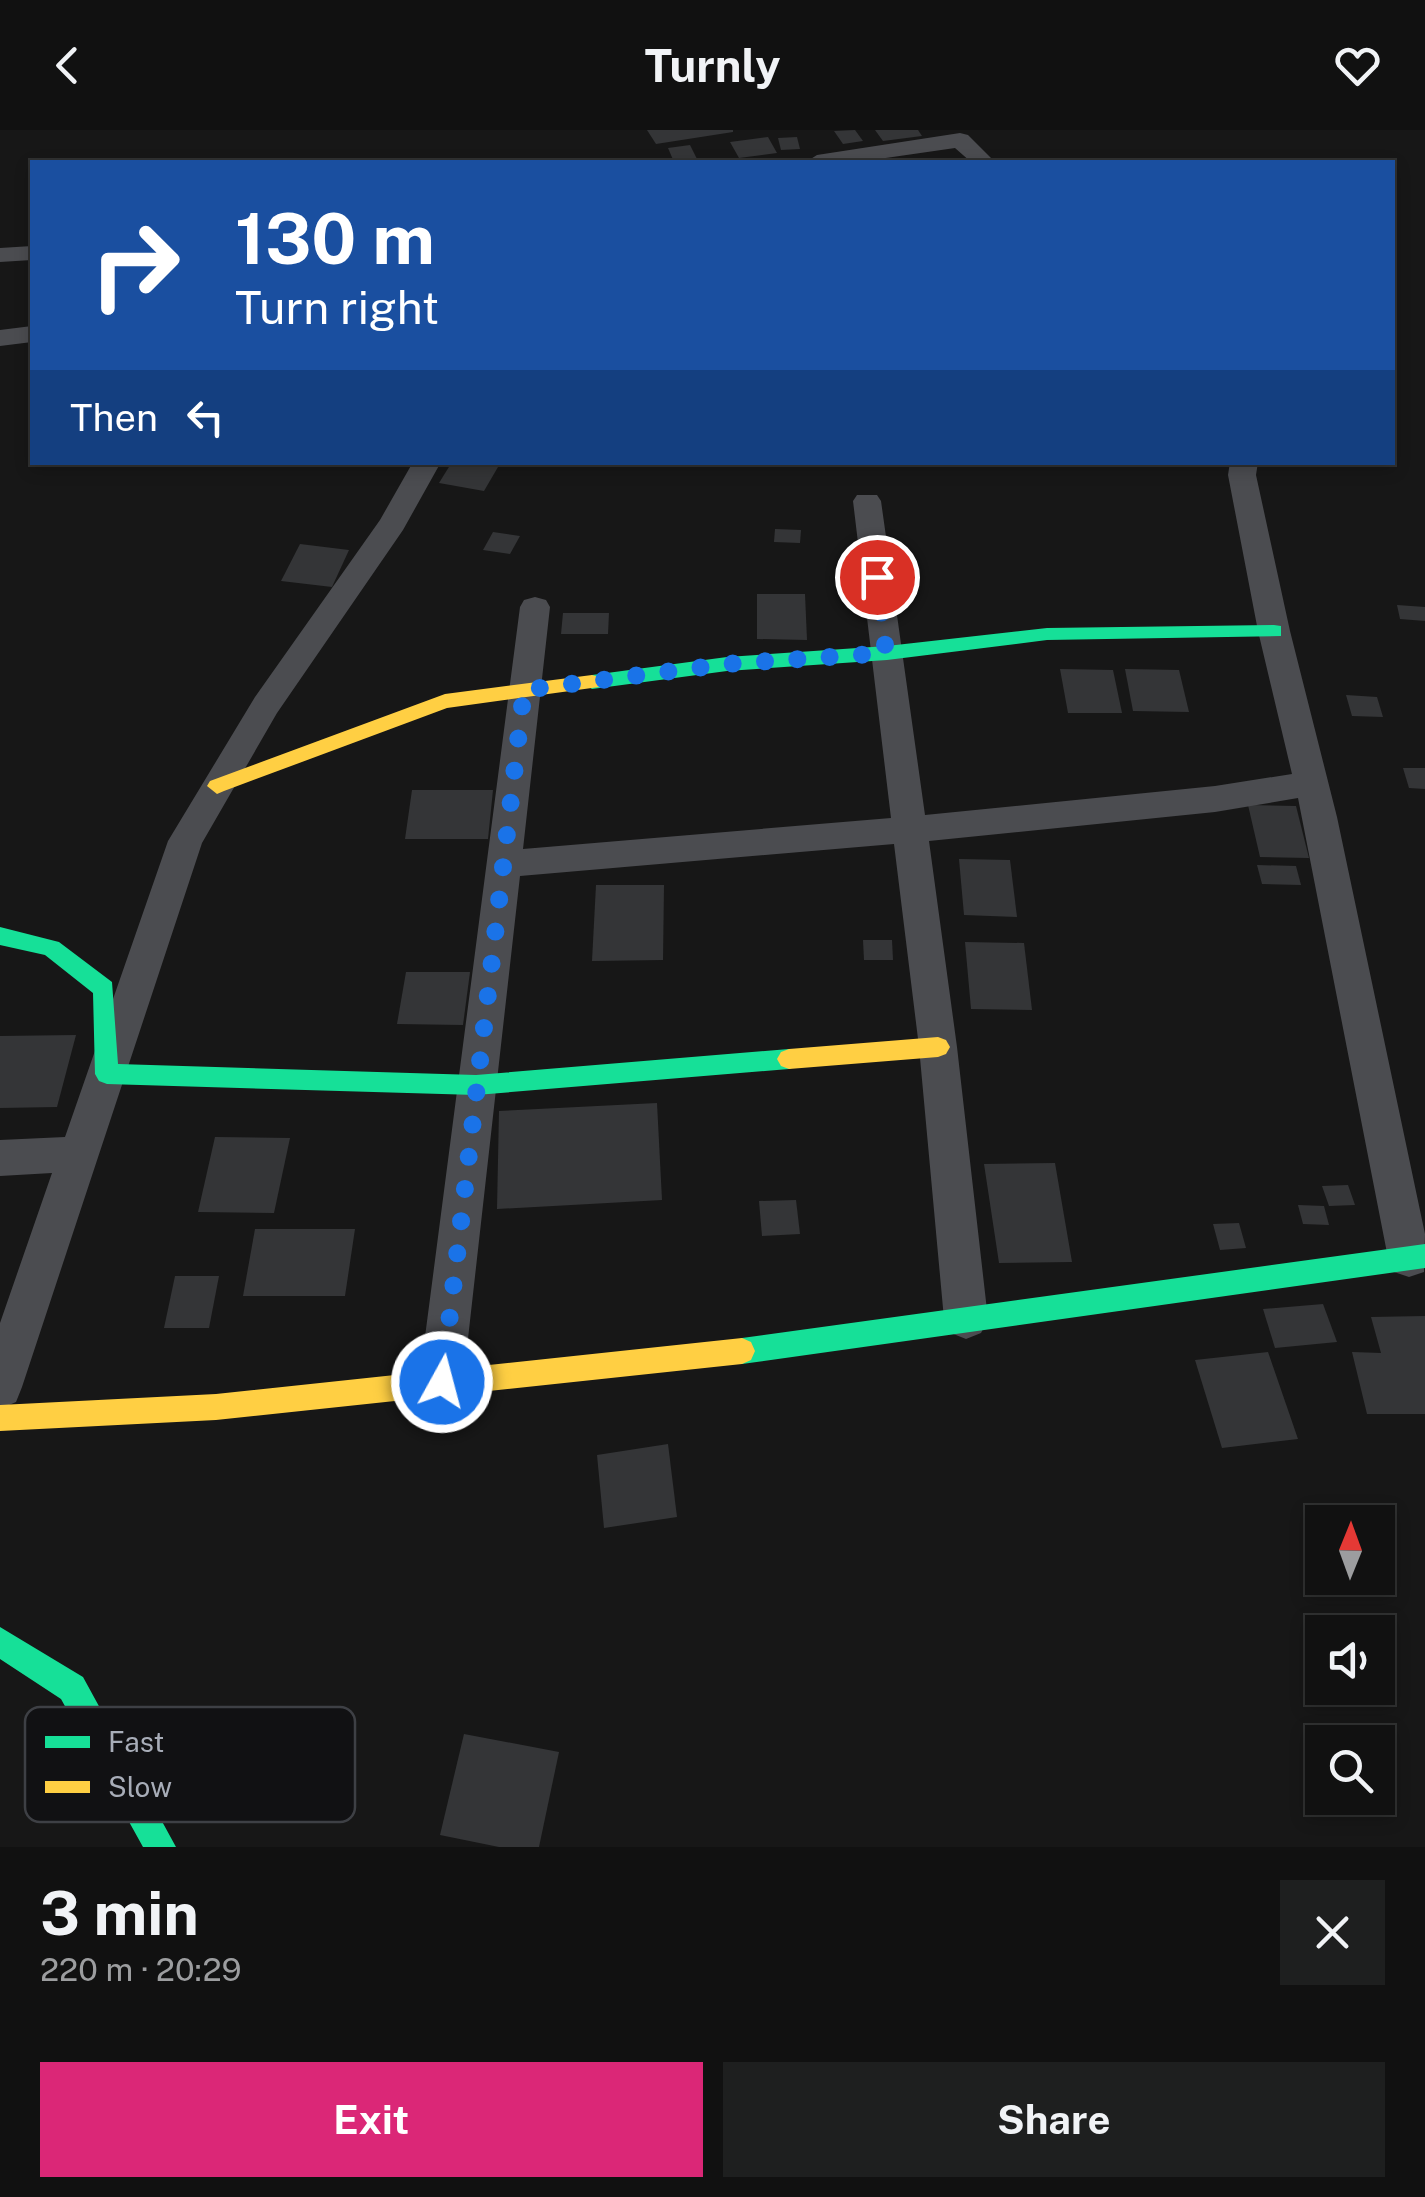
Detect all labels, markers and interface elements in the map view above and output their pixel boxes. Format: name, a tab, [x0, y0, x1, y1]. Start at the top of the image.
icon: back	[40, 38, 95, 93]
icon: heart	[1330, 38, 1385, 93]
text: Turnly	[644, 39, 781, 92]
text: 130 m	[235, 197, 435, 280]
icon: right	[70, 200, 200, 330]
text: Turn right	[235, 281, 439, 334]
icon: left	[178, 390, 233, 445]
text: Then	[70, 395, 158, 440]
pin	[835, 535, 920, 620]
icon: arrive	[850, 550, 905, 605]
position arrow	[390, 1330, 494, 1434]
north arrow	[1305, 1505, 1395, 1595]
map controls	[1305, 1505, 1395, 1815]
button: sound	[1305, 1615, 1395, 1705]
legend	[25, 1707, 355, 1822]
text: Fast	[108, 1725, 164, 1758]
button: search	[1305, 1725, 1395, 1815]
text: Slow	[108, 1770, 172, 1803]
text: 3 min	[40, 1878, 199, 1949]
button: close	[1280, 1880, 1385, 1985]
text: 220 m · 20:29	[40, 1951, 241, 1988]
button: Exit	[40, 2062, 703, 2177]
button: Share	[723, 2062, 1385, 2177]

